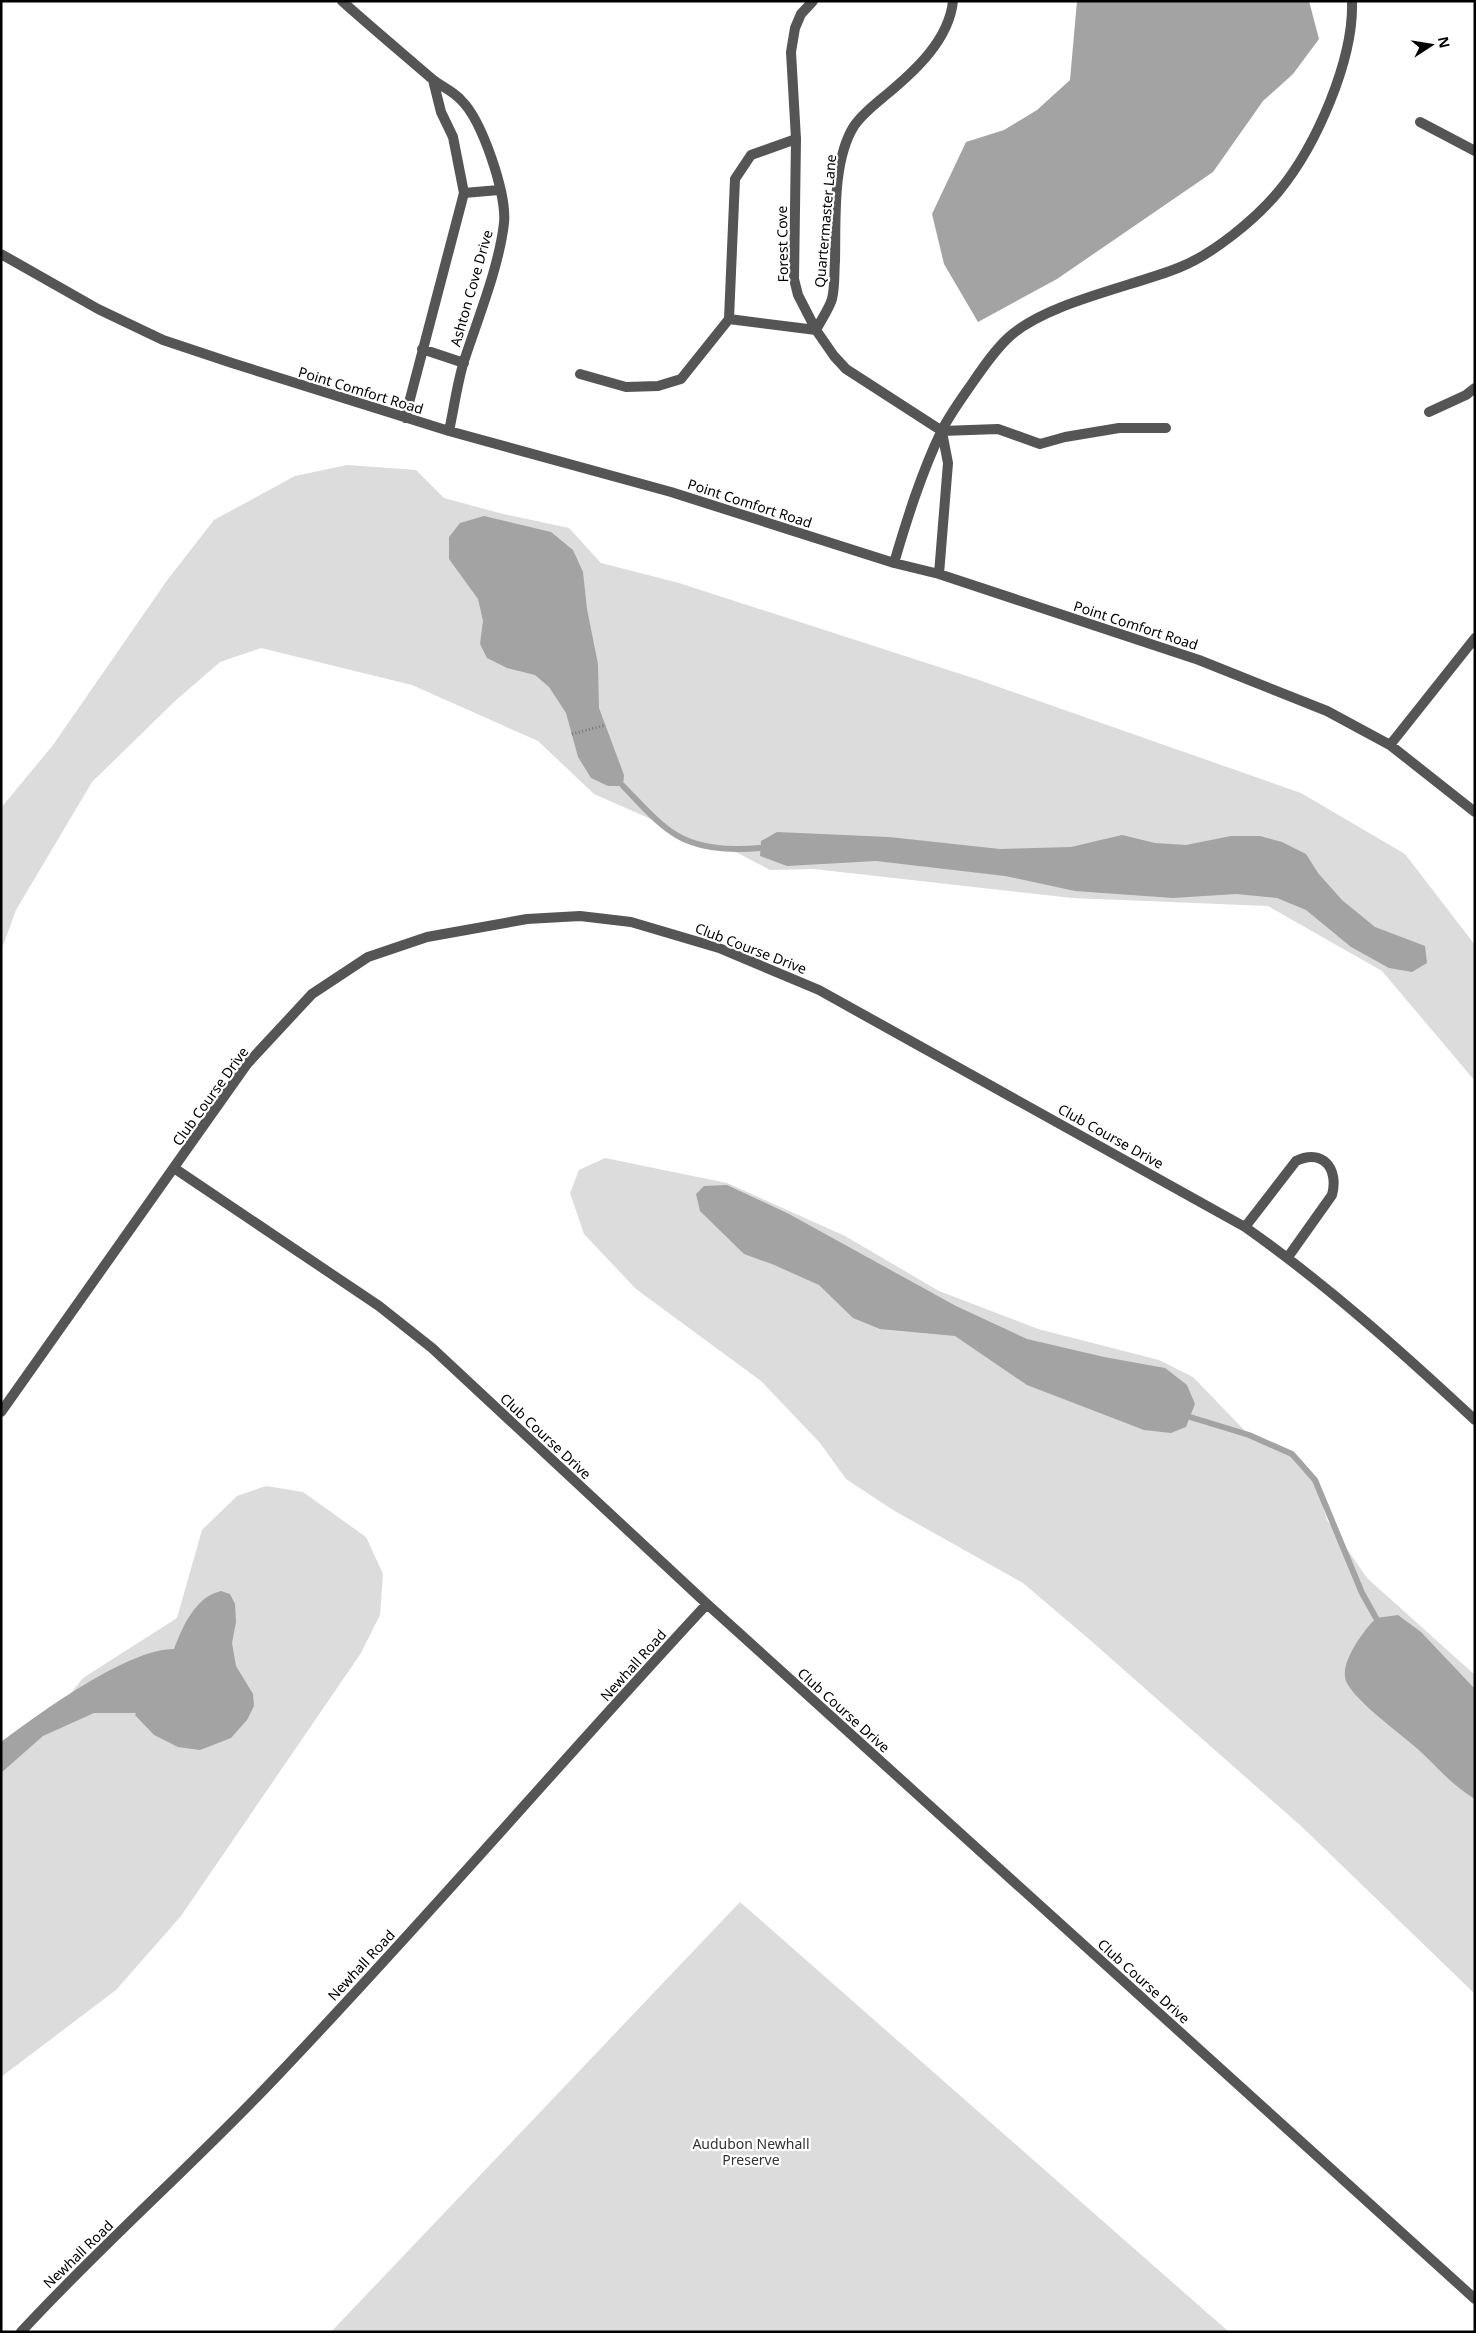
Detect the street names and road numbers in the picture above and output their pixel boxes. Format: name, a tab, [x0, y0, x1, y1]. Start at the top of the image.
street label: Quartermaster Lane	[810, 153, 840, 288]
street label: Forest Cove	[772, 205, 792, 282]
street label: Ashton Cove Drive	[445, 227, 497, 349]
street label: Point Comfort Road	[296, 362, 426, 418]
street label: Point Comfort Road	[685, 474, 815, 532]
street label: Point Comfort Road	[1071, 596, 1201, 654]
street label: Club Course Drive	[693, 918, 810, 978]
street label: Club Course Drive	[168, 1043, 252, 1149]
street label: Club Course Drive	[1055, 1099, 1167, 1173]
street label: Club Course Drive	[496, 1389, 596, 1483]
street label: Newhall Road	[596, 1625, 670, 1705]
street label: Club Course Drive	[794, 1663, 894, 1757]
street label: Newhall Road	[323, 1926, 399, 2004]
street label: Club Course Drive	[1094, 1934, 1194, 2028]
street label: Newhall Road	[39, 2216, 117, 2292]

